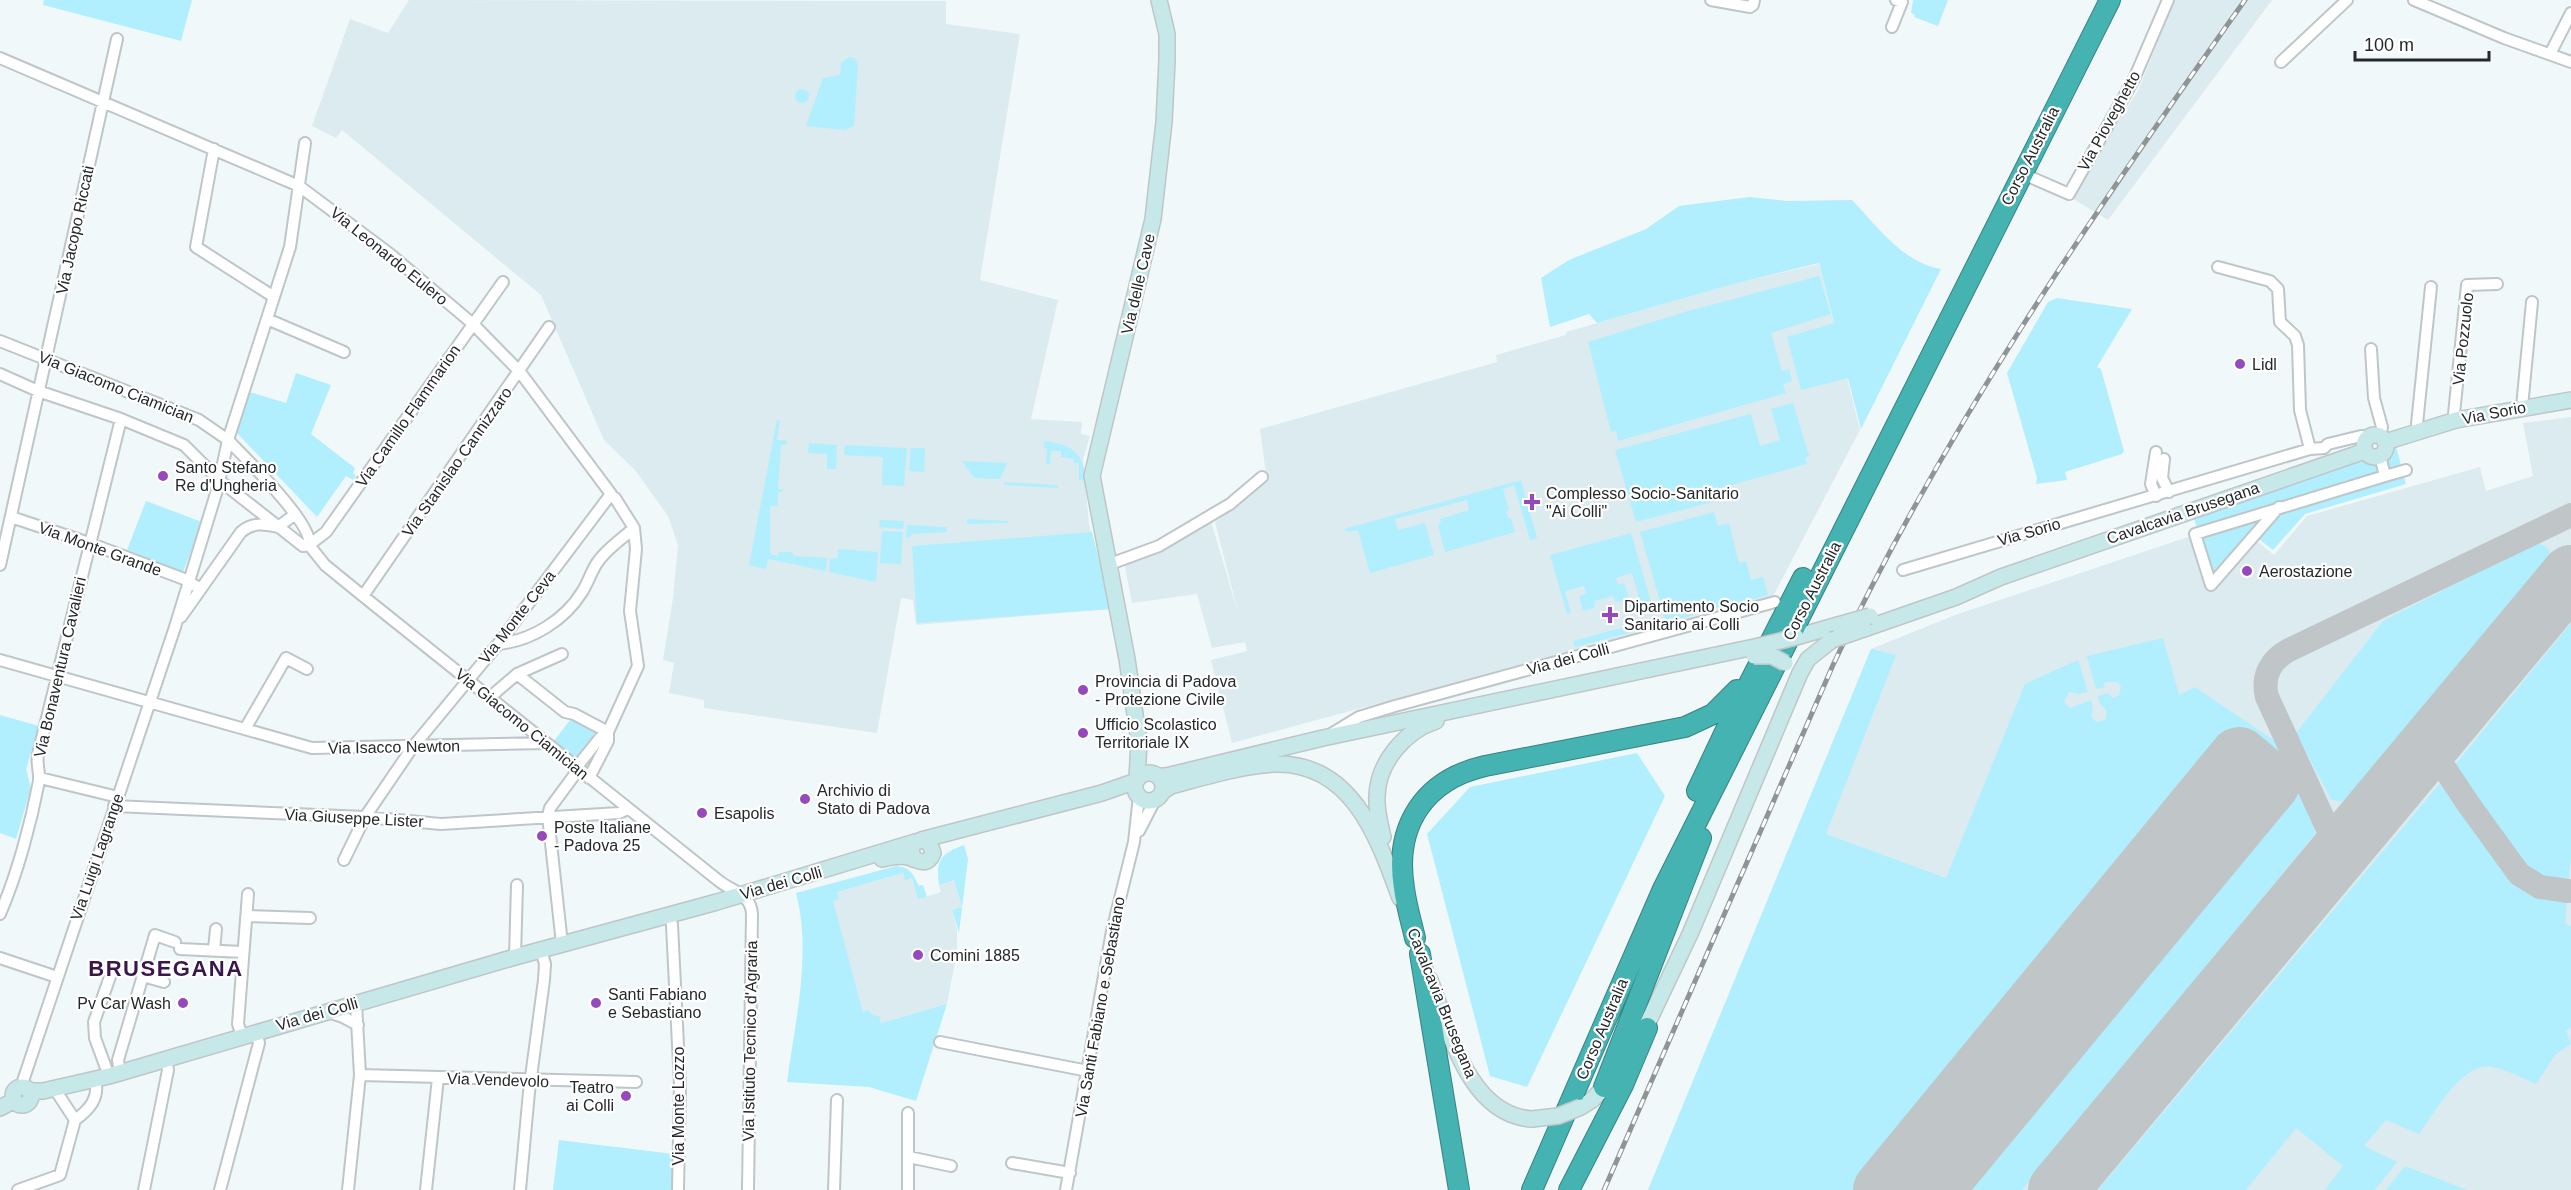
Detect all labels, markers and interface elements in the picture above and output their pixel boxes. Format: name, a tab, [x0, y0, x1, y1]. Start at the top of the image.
scale bar	[2355, 24, 2488, 62]
text: 100 m	[2364, 35, 2414, 55]
street label: Via Pioveghetto	[2074, 68, 2144, 174]
street label: Corso Australia	[1998, 104, 2062, 208]
street label: Via Jacopo Riccati	[53, 164, 97, 296]
street label: Via Leonardo Eulero	[327, 204, 451, 308]
street label: Via delle Cave	[1118, 232, 1158, 336]
street label: Via Pozzuolo	[2450, 292, 2476, 386]
street label: Via Camillo Flammarion	[352, 342, 464, 490]
street label: Via Giacomo Ciamician	[36, 348, 196, 426]
place label: Lidl	[2252, 356, 2277, 373]
marker: Lidl	[2233, 357, 2247, 371]
street label: Via Stanislao Cannizzaro	[399, 384, 515, 540]
street label: Via Sorio	[2461, 398, 2527, 428]
place label: Santo Stefano Re d'Ungheria	[175, 459, 277, 494]
marker: Santo Stefano Re d'Ungheria	[156, 469, 170, 483]
street label: Cavalcavia Brusegana	[2105, 479, 2262, 547]
place label: Complesso Socio-Sanitario "Ai Colli"	[1546, 485, 1739, 520]
marker: Complesso Socio-Sanitario "Ai Colli"	[1523, 493, 1541, 511]
street label: Via Sorio	[1996, 515, 2063, 549]
street label: Via Monte Grande	[36, 519, 164, 579]
street label: Corso Australia	[1780, 539, 1844, 643]
place label: Aerostazione	[2259, 563, 2352, 580]
marker: Aerostazione	[2240, 564, 2254, 578]
street label: Via Monte Ceva	[475, 567, 559, 667]
street label: Via Bonaventura Cavalieri	[31, 575, 89, 759]
place label: Dipartimento Socio Sanitario ai Colli	[1624, 598, 1759, 633]
marker: Dipartimento Socio Sanitario ai Colli	[1601, 606, 1619, 624]
street label: Via dei Colli	[1525, 640, 1611, 678]
street label: Via Giacomo Ciamician	[452, 665, 592, 783]
place label: Provincia di Padova - Protezione Civile	[1095, 673, 1237, 708]
marker: Provincia di Padova - Protezione Civile	[1076, 683, 1090, 697]
place label: Ufficio Scolastico Territoriale IX	[1095, 716, 1217, 751]
marker: Ufficio Scolastico Territoriale IX	[1076, 726, 1090, 740]
street label: Via Isacco Newton	[328, 737, 460, 757]
place label: Archivio di Stato di Padova	[817, 782, 930, 817]
street label: Via Luigi Lagrange	[67, 791, 127, 923]
marker: Archivio di Stato di Padova	[798, 792, 812, 806]
place label: Esapolis	[714, 805, 774, 822]
street label: Via Giuseppe Lister	[284, 806, 425, 830]
marker: Esapolis	[695, 806, 709, 820]
place label: Poste Italiane - Padova 25	[554, 819, 651, 854]
marker: Poste Italiane - Padova 25	[535, 829, 549, 843]
street label: Via dei Colli	[738, 863, 824, 903]
street label: Via Santi Fabiano e Sebastiano	[1072, 895, 1128, 1119]
street label: Cavalcavia Brusegana	[1404, 926, 1480, 1080]
street label: Via Istituto Tecnico d'Agraria	[740, 940, 760, 1142]
place label: Comini 1885	[930, 947, 1020, 964]
marker: Comini 1885	[911, 948, 925, 962]
district label: BRUSEGANA	[88, 956, 244, 981]
street label: Corso Australia	[1573, 976, 1631, 1082]
place label: Santi Fabiano e Sebastiano	[608, 986, 707, 1021]
street label: Via dei Colli	[274, 994, 360, 1034]
place label: Pv Car Wash	[77, 995, 171, 1012]
marker: Pv Car Wash	[176, 996, 190, 1010]
marker: Santi Fabiano e Sebastiano	[589, 996, 603, 1010]
street label: Via Monte Lozzo	[670, 1046, 687, 1165]
street label: Via Vendevolo	[447, 1070, 549, 1090]
place label: Teatro ai Colli	[566, 1079, 614, 1114]
marker: Teatro ai Colli	[619, 1089, 633, 1103]

